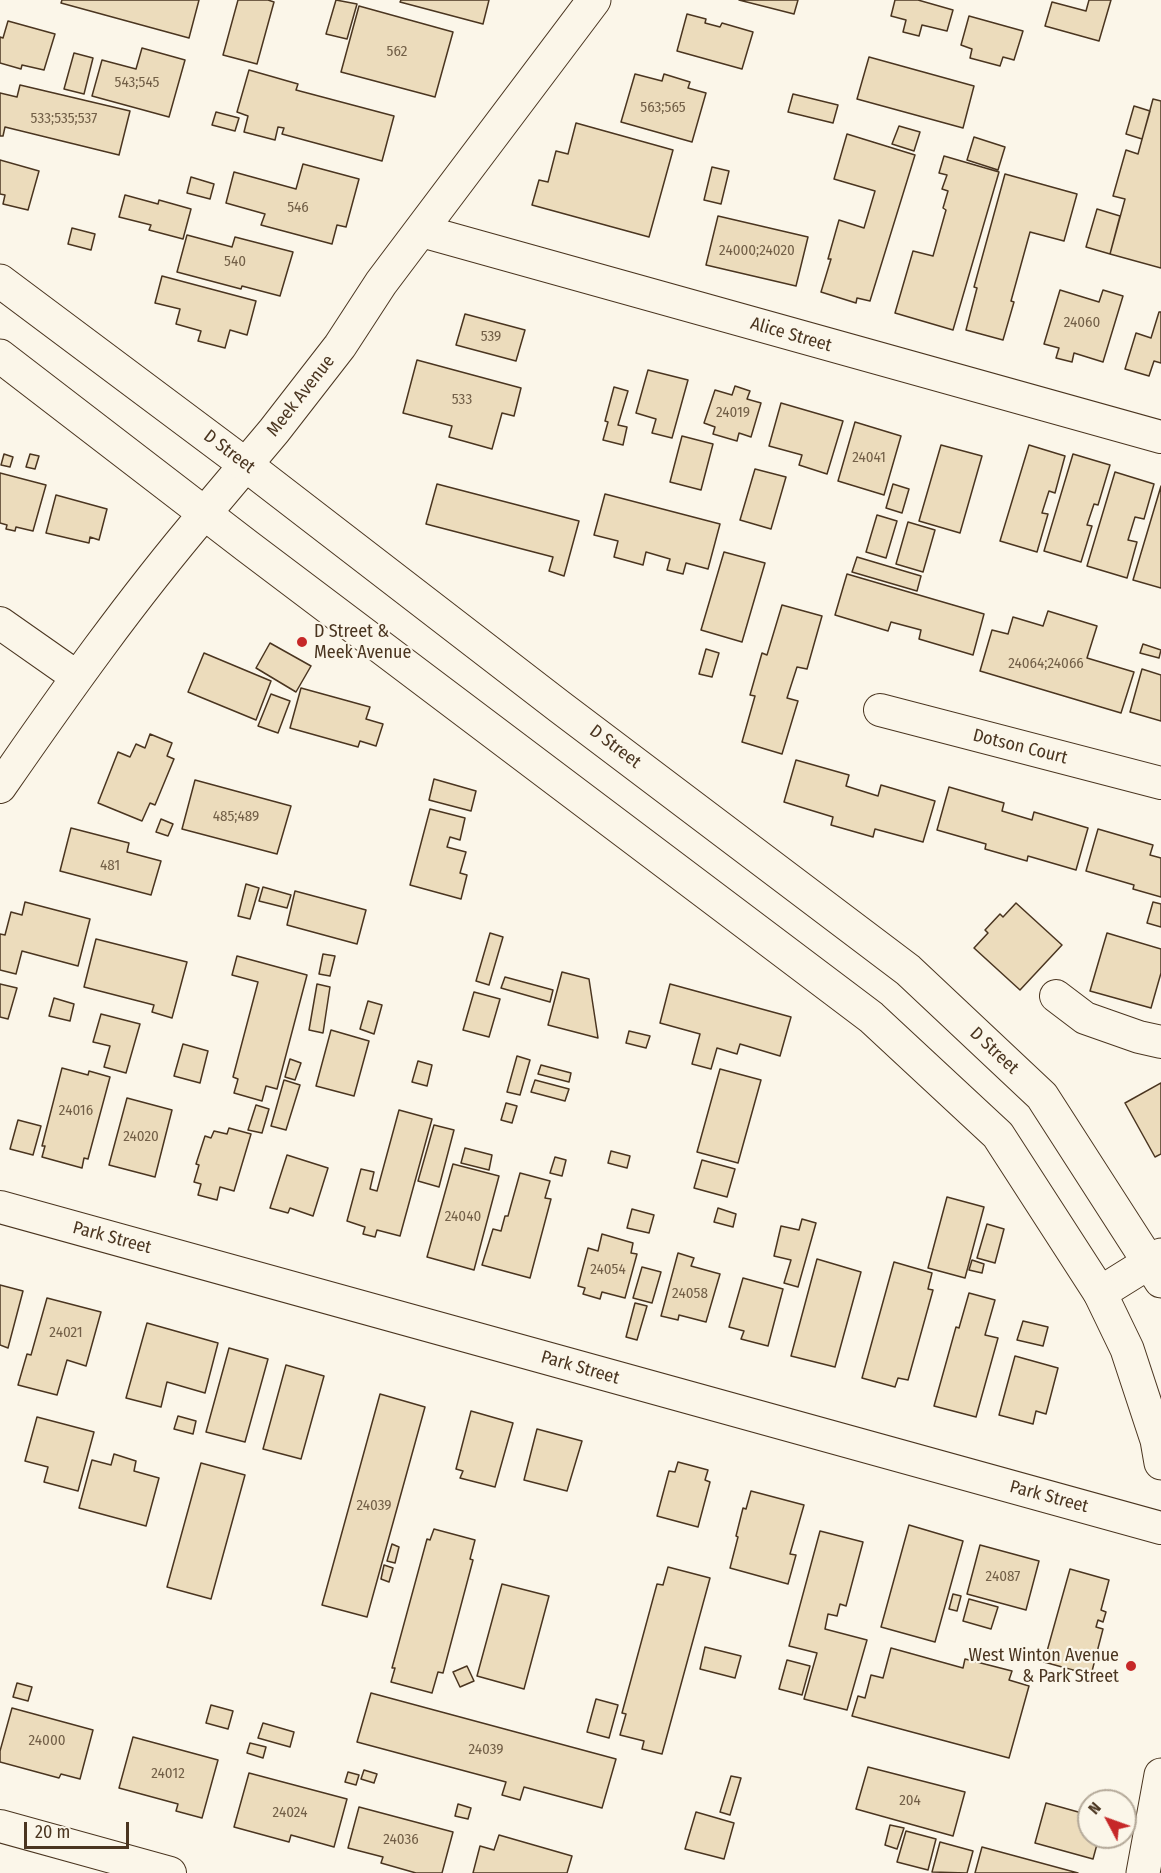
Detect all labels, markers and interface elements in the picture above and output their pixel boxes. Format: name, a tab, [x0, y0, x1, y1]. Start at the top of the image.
house number: 562	[387, 43, 407, 61]
house number: 543;545	[115, 74, 159, 92]
house number: 563;565	[640, 99, 686, 117]
house number: 533;535;537	[31, 110, 97, 128]
house number: 546	[287, 199, 309, 217]
house number: 24000;24020	[719, 242, 795, 260]
house number: 540	[224, 253, 246, 271]
street label: Alice Street	[748, 313, 834, 357]
house number: 24060	[1064, 314, 1100, 332]
house number: 539	[481, 328, 501, 346]
street label: Meek Avenue	[263, 351, 339, 441]
house number: 533	[452, 391, 472, 409]
house number: 24019	[716, 404, 750, 422]
street label: D Street	[199, 426, 259, 478]
house number: 24041	[852, 449, 886, 467]
place label: D Street & Meek Avenue	[314, 621, 411, 664]
marker: D Street & Meek Avenue	[295, 635, 309, 649]
house number: 24064;24066	[1008, 655, 1084, 673]
street label: D Street	[585, 721, 645, 773]
street label: Dotson Court	[971, 725, 1069, 769]
house number: 485;489	[213, 808, 259, 826]
house number: 481	[100, 857, 120, 875]
street label: D Street	[965, 1023, 1023, 1079]
house number: 24016	[59, 1102, 93, 1120]
house number: 24020	[123, 1128, 159, 1146]
house number: 24040	[445, 1208, 481, 1226]
street label: Park Street	[70, 1217, 154, 1259]
house number: 24054	[590, 1261, 626, 1279]
house number: 24058	[672, 1285, 708, 1303]
house number: 24021	[49, 1324, 83, 1342]
street label: Park Street	[538, 1347, 622, 1389]
street label: Park Street	[1007, 1476, 1091, 1518]
house number: 24039	[356, 1497, 392, 1515]
house number: 24087	[986, 1568, 1020, 1586]
place label: West Winton Avenue & Park Street	[969, 1645, 1119, 1688]
marker: West Winton Avenue & Park Street	[1124, 1659, 1138, 1673]
house number: 24000	[28, 1732, 66, 1750]
house number: 24039	[468, 1741, 504, 1759]
house number: 24012	[151, 1765, 185, 1783]
north arrow	[1077, 1789, 1137, 1849]
house number: 204	[899, 1792, 921, 1810]
text: N	[1084, 1798, 1105, 1818]
house number: 24024	[273, 1804, 307, 1822]
scale bar	[27, 1810, 132, 1848]
text: 20 m	[35, 1821, 70, 1843]
house number: 24036	[383, 1831, 419, 1849]

